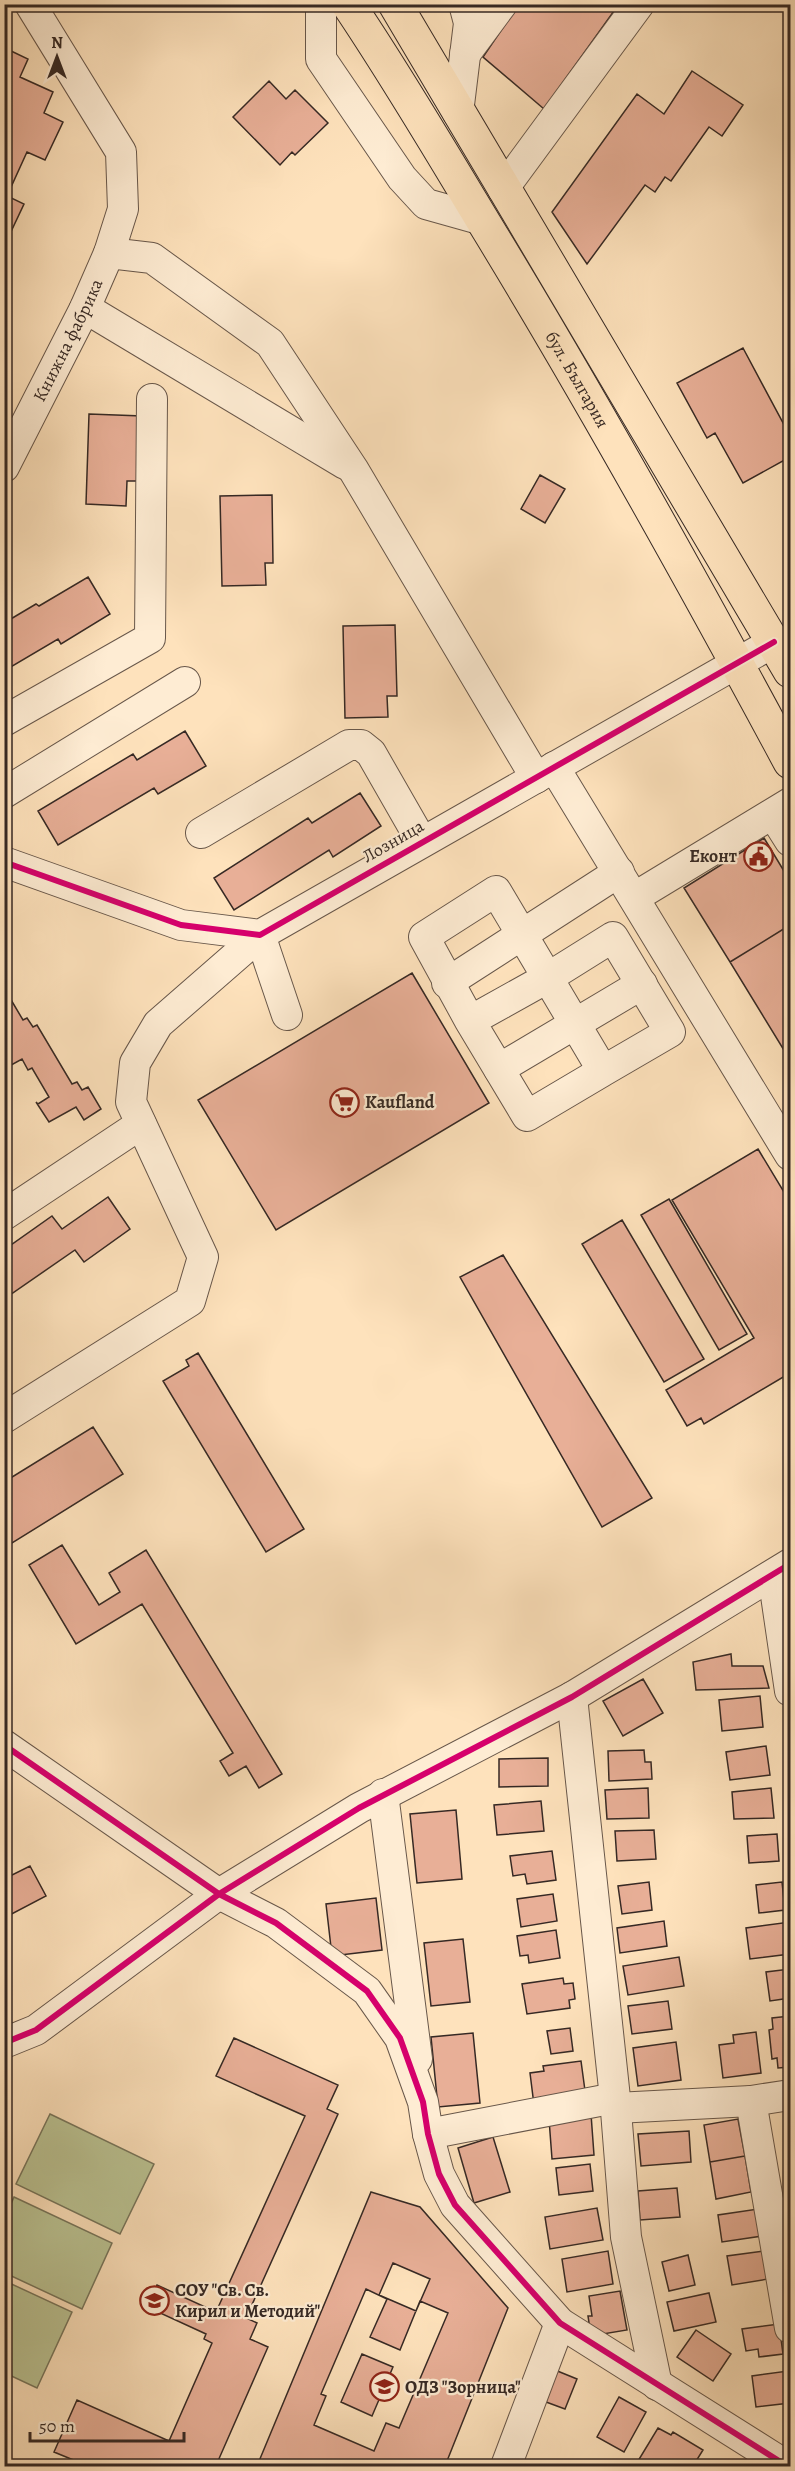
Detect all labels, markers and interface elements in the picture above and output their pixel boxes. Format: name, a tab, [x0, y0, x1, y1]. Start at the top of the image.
north arrow	[27, 27, 87, 87]
text: N	[51, 32, 63, 54]
street label: Книжна фабрика	[27, 274, 109, 406]
street label: бул. България	[540, 327, 615, 432]
street label: Лозница	[358, 813, 429, 868]
public building icon: Еконт	[742, 840, 774, 872]
place label: Еконт	[689, 844, 737, 868]
supermarket icon: Kaufland	[328, 1086, 360, 1118]
place label: Kaufland	[365, 1090, 435, 1114]
place label: СОУ "Св. Св. Кирил и Методий"	[175, 2278, 320, 2323]
school or university icon: СОУ "Св. Св. Кирил и Методий"	[138, 2284, 170, 2316]
school or university icon: ОДЗ "Зорница"	[368, 2371, 400, 2403]
place label: ОДЗ "Зорница"	[405, 2375, 521, 2399]
scale bar	[30, 2405, 184, 2443]
text: 50 m	[39, 2414, 75, 2438]

